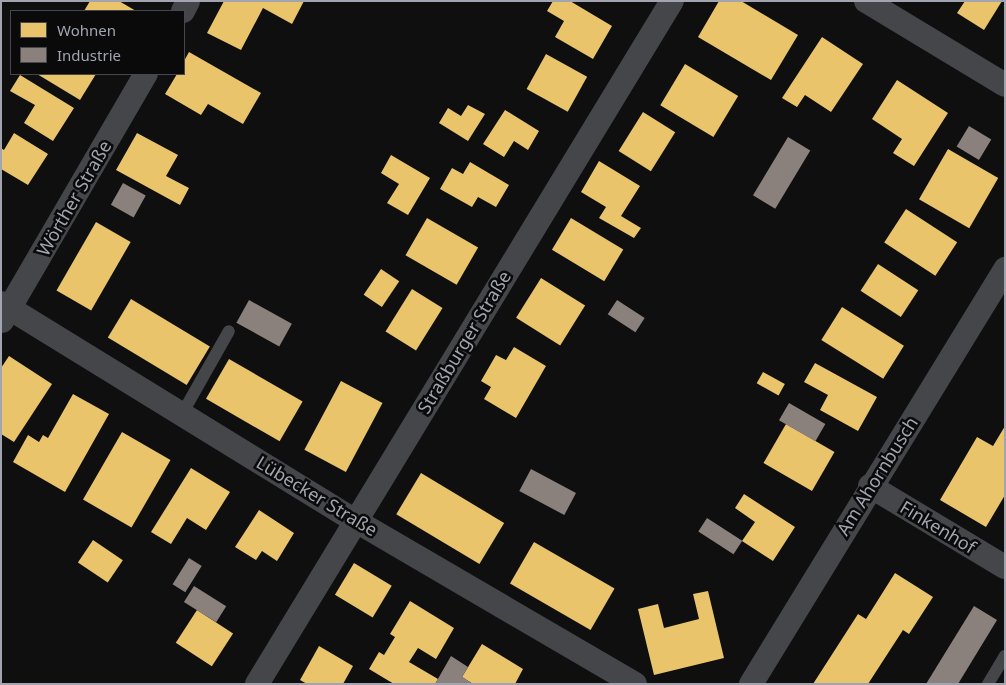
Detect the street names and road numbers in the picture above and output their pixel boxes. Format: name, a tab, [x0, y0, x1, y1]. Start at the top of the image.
street label: Wörther Straße	[32, 136, 116, 260]
street label: Straßburger Straße	[413, 267, 515, 417]
street label: Am Ahornbusch	[832, 413, 922, 539]
street label: Lübecker Straße	[253, 451, 381, 541]
street label: Finkenhof	[896, 496, 980, 558]

